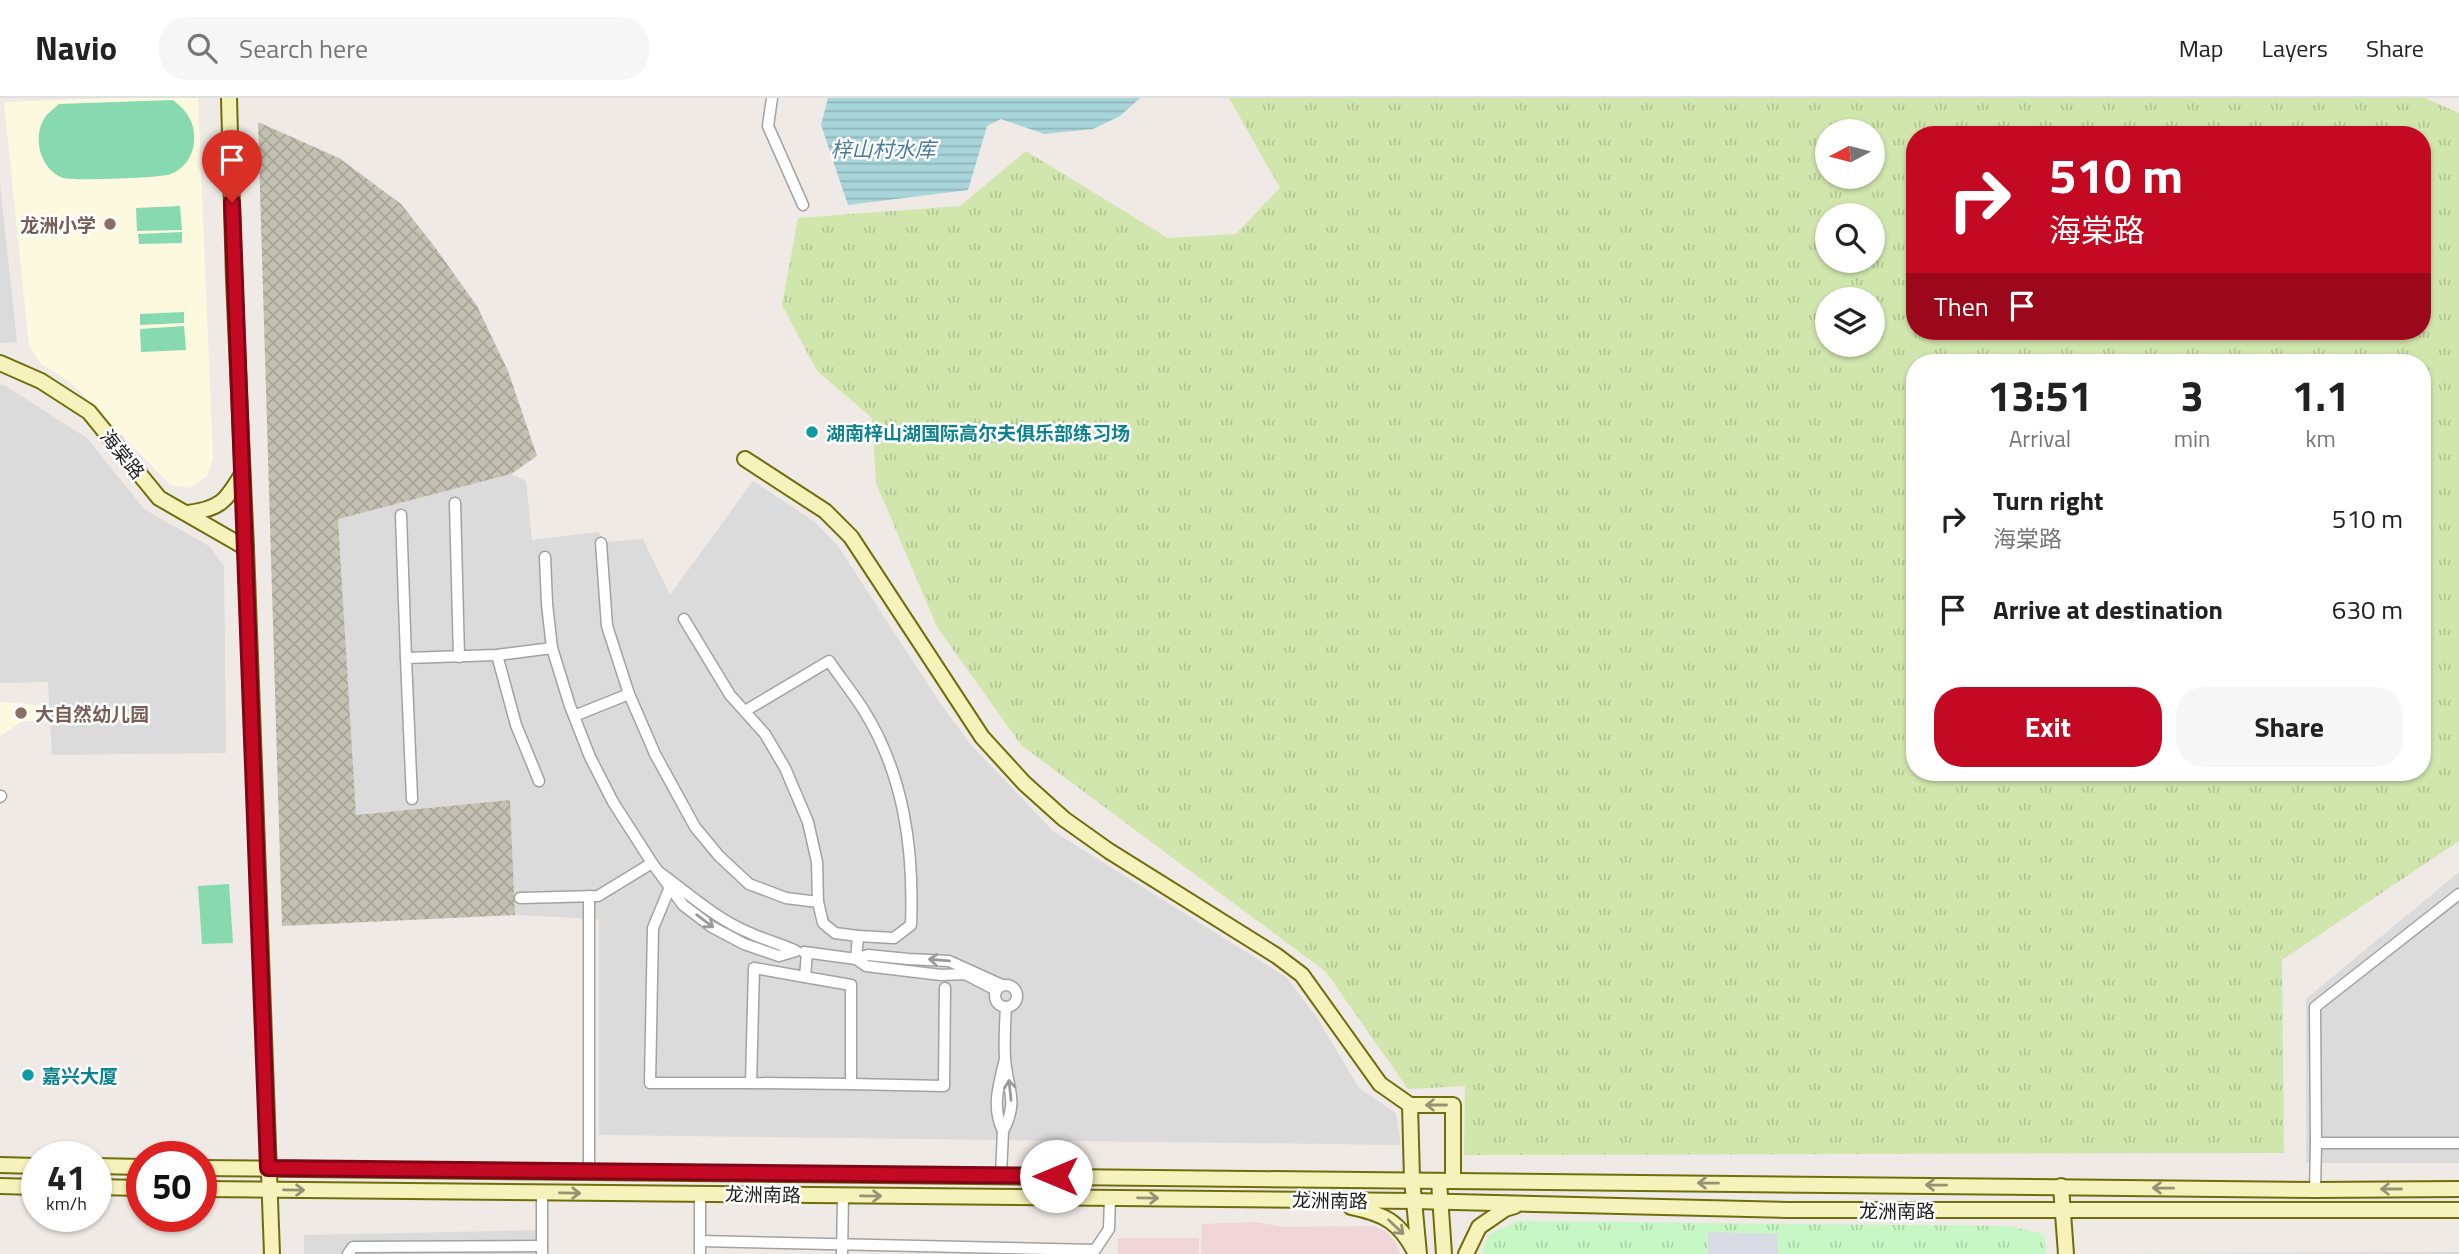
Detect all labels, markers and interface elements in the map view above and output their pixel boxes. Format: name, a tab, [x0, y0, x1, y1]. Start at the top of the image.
search box	[159, 17, 649, 80]
text: Navio	[35, 23, 117, 73]
icon: search	[183, 29, 221, 67]
text: Search here	[239, 29, 368, 68]
text: Map	[2179, 30, 2224, 66]
text: Layers	[2262, 30, 2328, 66]
text: Share	[2366, 30, 2424, 66]
north arrow	[1815, 119, 1885, 189]
map controls	[1815, 119, 1885, 357]
pin	[202, 130, 262, 202]
water label: 梓山村水库	[831, 133, 938, 165]
text: 510 m	[2049, 137, 2183, 212]
icon: arrive	[213, 141, 251, 179]
icon: right	[1934, 154, 2025, 245]
button: search	[1815, 203, 1885, 273]
text: 海棠路	[2049, 206, 2145, 254]
place label: 龙洲小学	[20, 210, 96, 239]
marker: 龙洲小学	[102, 216, 118, 232]
button: layers	[1815, 287, 1885, 357]
text: Then	[1934, 287, 1989, 326]
icon: arrive	[2003, 287, 2041, 325]
text: 13:51	[1987, 363, 2092, 427]
text: 3	[2180, 363, 2204, 427]
text: 1.1	[2292, 363, 2350, 427]
place label: 湖南梓山湖国际高尔夫俱乐部练习场	[826, 418, 1130, 447]
text: Arrival	[2009, 421, 2071, 456]
text: min	[2174, 421, 2210, 456]
text: km	[2306, 421, 2336, 456]
street label: 海棠路	[94, 423, 152, 485]
marker: 湖南梓山湖国际高尔夫俱乐部练习场	[804, 424, 820, 440]
text: Turn right	[1993, 481, 2104, 520]
text: 510 m	[2332, 499, 2403, 538]
icon: right	[1934, 500, 1972, 538]
text: 海棠路	[1993, 521, 2062, 556]
text: Arrive at destination	[1993, 590, 2223, 629]
text: 630 m	[2332, 590, 2403, 629]
icon: arrive	[1934, 591, 1972, 629]
button: Exit	[1934, 687, 2162, 767]
button: Share	[2176, 687, 2403, 767]
place label: 大自然幼儿园	[35, 699, 149, 728]
marker: 大自然幼儿园	[13, 705, 29, 721]
one-way arrow	[695, 914, 714, 928]
one-way arrow	[928, 953, 951, 966]
place label: 嘉兴大厦	[42, 1061, 118, 1090]
marker: 嘉兴大厦	[20, 1067, 36, 1083]
one-way arrow	[1003, 1079, 1016, 1101]
one-way arrow	[1425, 1098, 1448, 1112]
position arrow	[1019, 1139, 1093, 1213]
speed limit sign: 50	[126, 1141, 217, 1232]
text: 41	[47, 1150, 86, 1204]
one-way arrow	[1697, 1176, 1720, 1190]
one-way arrow	[1925, 1178, 1948, 1192]
street label: 龙洲南路	[725, 1179, 801, 1209]
one-way arrow	[2152, 1181, 2175, 1194]
one-way arrow	[2380, 1182, 2403, 1196]
one-way arrow	[282, 1183, 305, 1197]
street label: 龙洲南路	[1292, 1185, 1368, 1215]
one-way arrow	[559, 1186, 582, 1199]
one-way arrow	[860, 1189, 883, 1202]
text: km/h	[46, 1190, 87, 1217]
one-way arrow	[1136, 1191, 1159, 1205]
street label: 龙洲南路	[1859, 1196, 1935, 1225]
one-way arrow	[1386, 1218, 1404, 1235]

